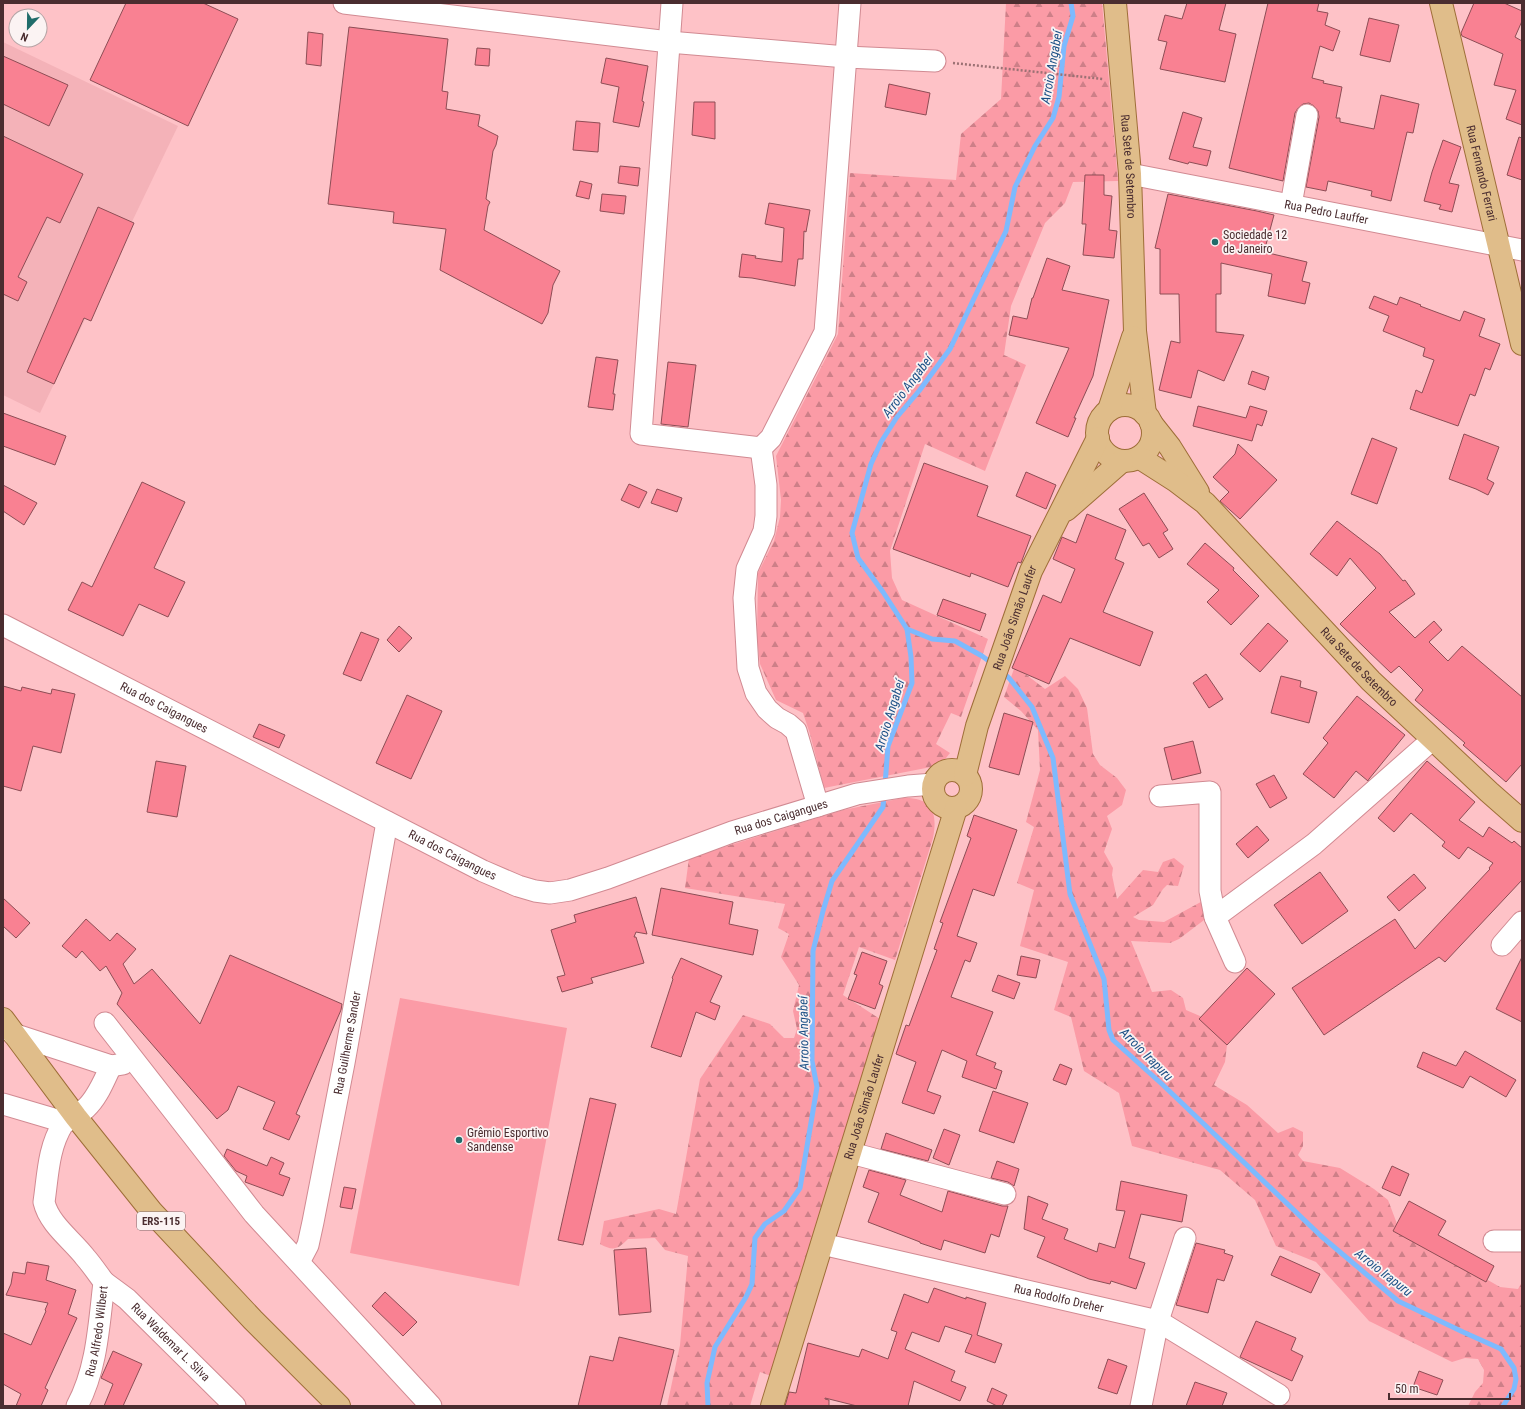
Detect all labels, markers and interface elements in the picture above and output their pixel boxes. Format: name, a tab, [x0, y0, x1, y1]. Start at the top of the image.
north arrow	[8, 8, 48, 48]
water label: Arroio Angabeí	[1037, 27, 1066, 106]
text: N	[19, 29, 30, 44]
street label: Rua Sete de Setembro	[1118, 114, 1138, 219]
street label: Rua Fernando Ferrari	[1463, 124, 1500, 223]
street label: Rua Pedro Lauffer	[1283, 197, 1370, 227]
place label: Sociedade 12 de Janeiro	[1223, 228, 1287, 256]
marker: Sociedade 12 de Janeiro	[1210, 237, 1220, 247]
water label: Arroio Angabeí	[879, 351, 937, 421]
street label: Rua João Simão Laufer	[990, 563, 1040, 672]
street label: Rua Sete de Setembro	[1318, 624, 1400, 709]
water label: Arroio Angabeí	[871, 676, 908, 754]
street label: Rua dos Caigangues	[118, 679, 210, 736]
street label: Rua dos Caigangues	[733, 796, 829, 838]
street label: Rua dos Caigangues	[406, 827, 499, 883]
street label: Rua Guilherme Sander	[331, 990, 364, 1096]
water label: Arroio Angabeí	[795, 994, 812, 1071]
water label: Arroio Irapuru	[1116, 1024, 1176, 1084]
street label: Rua João Simão Laufer	[841, 1052, 887, 1161]
place label: Grêmio Esportivo Sandense	[467, 1126, 549, 1154]
marker: Grêmio Esportivo Sandense	[454, 1135, 464, 1145]
road number: ERS-115	[137, 1212, 185, 1230]
water label: Arroio Irapuru	[1351, 1245, 1415, 1299]
street label: Rua Rodolfo Dreher	[1013, 1281, 1105, 1315]
street label: Rua Alfredo Wilbert	[82, 1285, 111, 1378]
street label: Rua Waldemar L. Silva	[128, 1300, 213, 1384]
scale bar	[1389, 1375, 1510, 1401]
text: 50 m	[1395, 1382, 1419, 1396]

